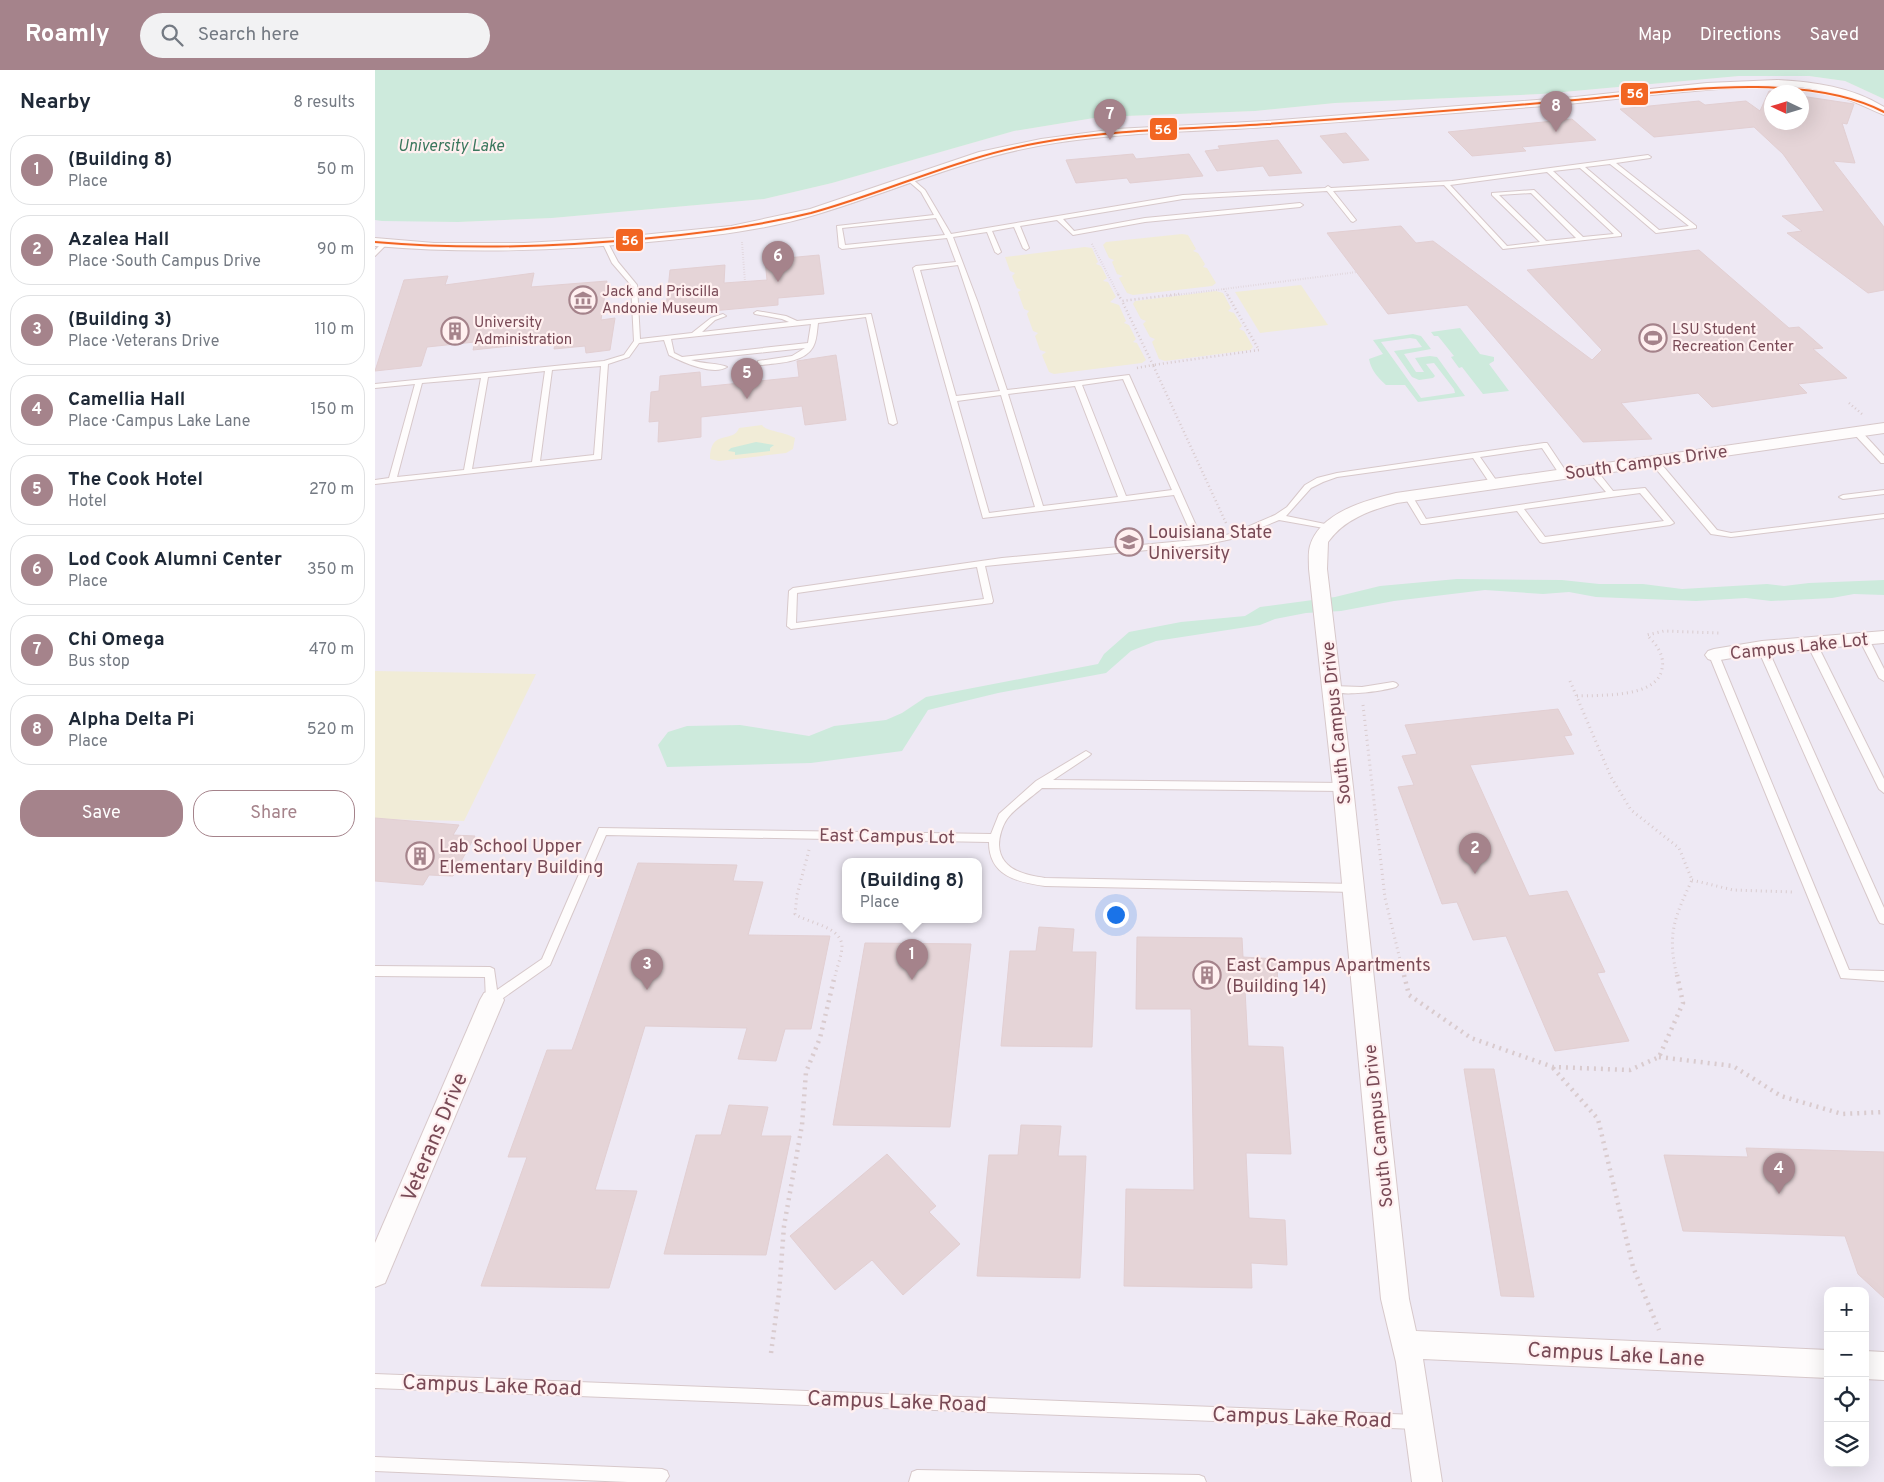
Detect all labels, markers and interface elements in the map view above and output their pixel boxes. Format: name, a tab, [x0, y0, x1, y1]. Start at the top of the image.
search box	[140, 13, 490, 58]
text: Roamly	[25, 20, 110, 50]
icon: search	[158, 21, 186, 49]
text: Search here	[198, 23, 299, 47]
text: Map	[1638, 24, 1672, 47]
text: Directions	[1700, 24, 1782, 47]
text: Saved	[1810, 24, 1859, 47]
line badge: 56	[1620, 82, 1649, 106]
north arrow	[1764, 85, 1809, 130]
text: 56	[1626, 86, 1644, 103]
text: Nearby	[20, 89, 91, 116]
pin: 8	[1540, 91, 1572, 132]
text: 8 results	[293, 93, 355, 113]
pin: 7	[1094, 99, 1126, 140]
line badge: 56	[1149, 117, 1178, 141]
text: 56	[1154, 122, 1172, 139]
water label: University Lake	[398, 137, 505, 157]
text: (Building 8)	[68, 148, 172, 172]
text: 1	[34, 160, 40, 180]
text: 50 m	[317, 160, 354, 180]
text: Place	[68, 172, 108, 192]
text: Azalea Hall	[68, 228, 169, 252]
line badge: 56	[615, 228, 644, 252]
text: 56	[621, 233, 639, 250]
text: 2	[32, 240, 42, 260]
text: 90 m	[317, 240, 354, 260]
pin: 6	[762, 241, 794, 282]
text: Place · South Campus Drive	[68, 252, 261, 272]
place label: Jack and Priscilla Andonie Museum	[602, 283, 719, 319]
museum icon: Jack and Priscilla Andonie Museum	[568, 285, 598, 315]
text: (Building 3)	[68, 308, 172, 332]
place label: University Administration	[474, 314, 572, 350]
building icon: University Administration	[440, 316, 470, 346]
text: 3	[32, 320, 42, 340]
text: 110 m	[314, 320, 354, 340]
place label: LSU Student Recreation Center	[1672, 321, 1794, 357]
sports icon: LSU Student Recreation Center	[1638, 323, 1668, 353]
text: Place · Veterans Drive	[68, 332, 219, 352]
pin: 5	[731, 358, 763, 399]
text: Camellia Hall	[68, 388, 185, 412]
text: 4	[32, 400, 42, 420]
text: 150 m	[311, 400, 354, 420]
text: Place · Campus Lake Lane	[68, 412, 250, 432]
street label: South Campus Drive	[1563, 441, 1729, 486]
text: The Cook Hotel	[68, 468, 203, 492]
text: 5	[32, 480, 42, 500]
text: 270 m	[309, 480, 354, 500]
text: Hotel	[68, 492, 107, 512]
place label: Louisiana State University	[1148, 522, 1272, 566]
school or university icon: Louisiana State University	[1114, 527, 1144, 557]
text: Lod Cook Alumni Center	[68, 548, 282, 572]
text: 6	[32, 560, 42, 580]
text: 350 m	[307, 560, 354, 580]
text: Place	[68, 572, 108, 592]
text: Chi Omega	[68, 628, 164, 652]
street label: Campus Lake Lot	[1729, 629, 1869, 666]
text: 7	[33, 640, 41, 660]
text: 470 m	[309, 640, 354, 660]
street label: South Campus Drive	[1317, 640, 1357, 806]
text: Bus stop	[68, 652, 130, 672]
text: Alpha Delta Pi	[68, 708, 194, 732]
text: 8	[32, 720, 42, 740]
text: 520 m	[307, 720, 354, 740]
text: Place	[68, 732, 108, 752]
button: Save	[20, 790, 183, 837]
button: Share	[193, 790, 355, 837]
street label: East Campus Lot	[819, 825, 955, 850]
pin: 2	[1459, 833, 1491, 874]
place label: Lab School Upper Elementary Building	[439, 836, 603, 880]
building icon: Lab School Upper Elementary Building	[405, 841, 435, 871]
popup	[842, 858, 982, 923]
text: (Building 8)	[860, 869, 964, 893]
text: Place	[860, 893, 899, 913]
your location	[1103, 902, 1129, 928]
pin: 1	[896, 939, 928, 980]
pin: 3	[631, 949, 663, 990]
place label: East Campus Apartments (Building 14)	[1226, 955, 1431, 999]
building icon: East Campus Apartments (Building 14)	[1192, 960, 1222, 990]
street label: South Campus Drive	[1359, 1043, 1399, 1209]
street label: Veterans Drive	[396, 1069, 475, 1206]
pin: 4	[1763, 1153, 1795, 1194]
map controls	[1824, 1287, 1869, 1467]
button: +	[1824, 1287, 1869, 1332]
button: −	[1824, 1332, 1869, 1377]
street label: Campus Lake Lane	[1527, 1337, 1705, 1374]
street label: Campus Lake Road	[402, 1370, 582, 1403]
button: locate	[1824, 1377, 1869, 1422]
street label: Campus Lake Road	[807, 1386, 987, 1419]
street label: Campus Lake Road	[1212, 1402, 1392, 1435]
button: layers	[1824, 1422, 1869, 1467]

